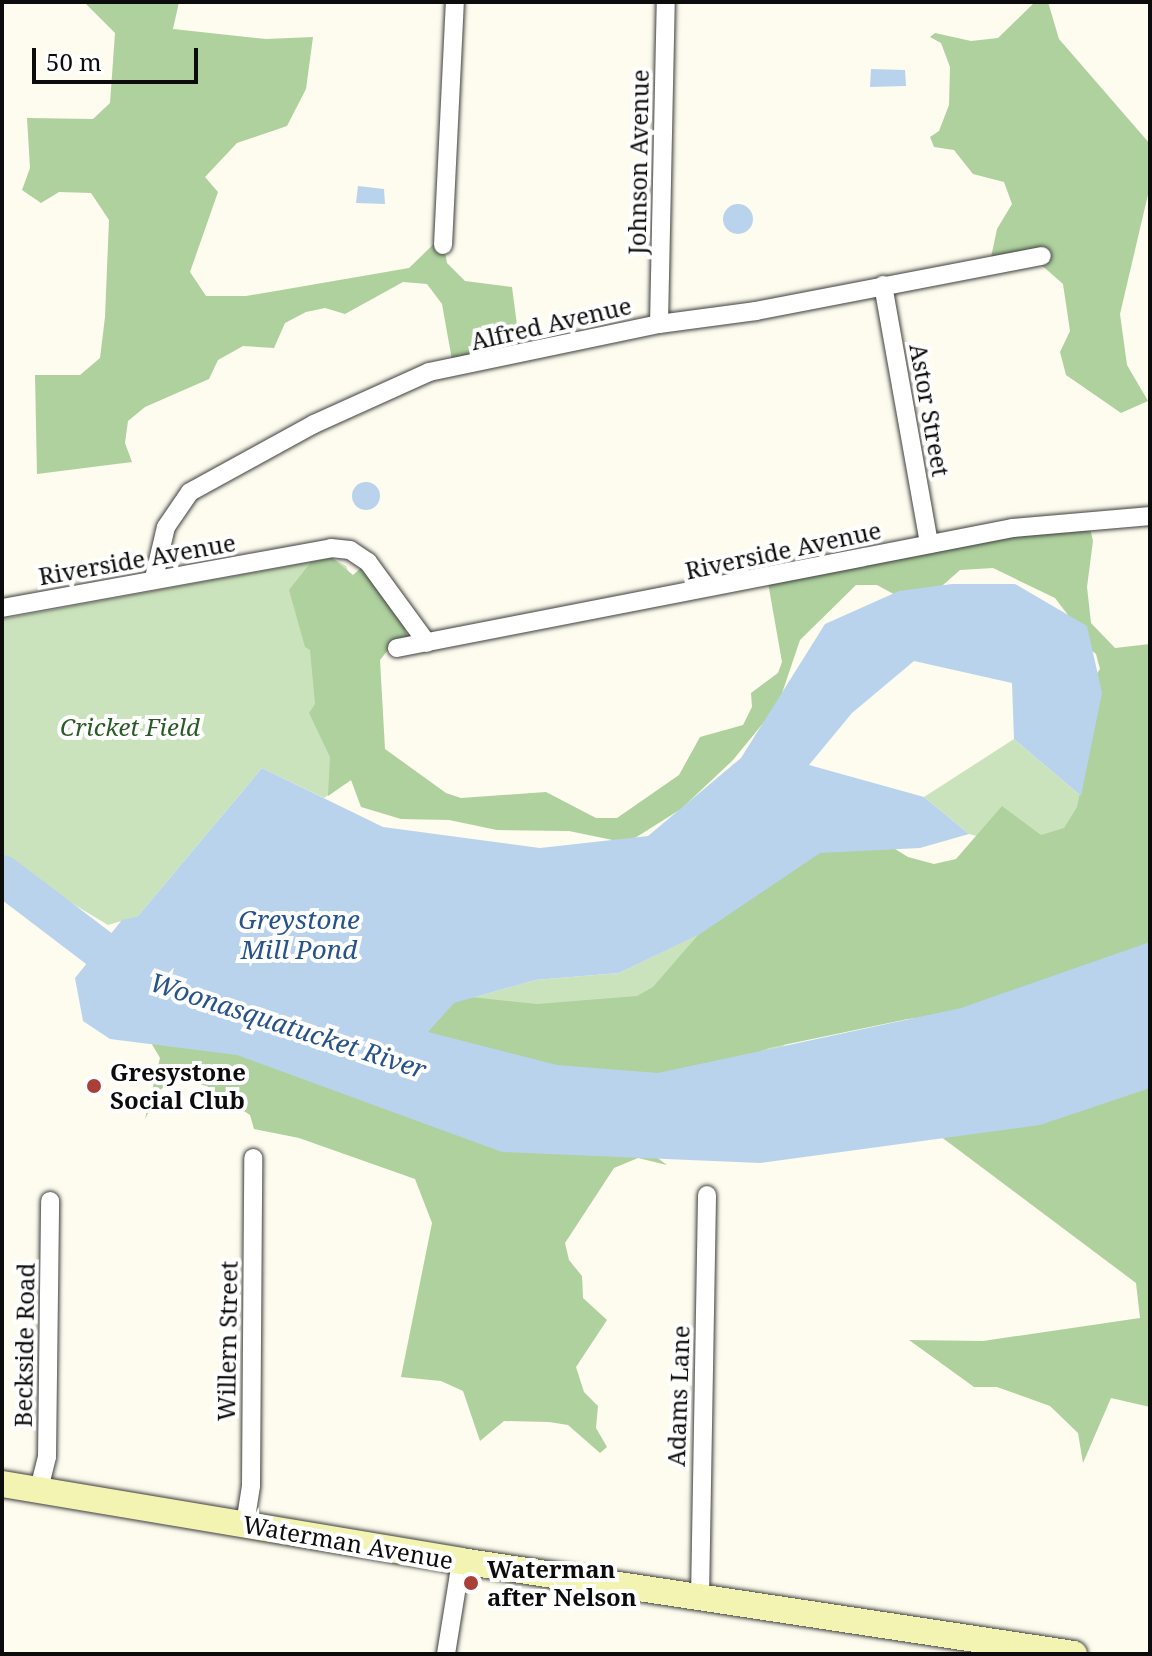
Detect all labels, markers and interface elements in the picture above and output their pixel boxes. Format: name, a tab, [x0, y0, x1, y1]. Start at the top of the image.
scale bar	[36, 32, 202, 82]
text: 50 m	[46, 45, 102, 78]
street label: Johnson Avenue	[622, 69, 654, 255]
street label: Alfred Avenue	[468, 291, 634, 355]
street label: Astor Street	[904, 341, 956, 479]
street label: Riverside Avenue	[682, 515, 884, 585]
street label: Riverside Avenue	[36, 527, 238, 591]
park label: Cricket Field	[60, 713, 200, 741]
water label: Greystone Mill Pond	[238, 904, 360, 966]
water label: Woonasquatucket River	[146, 967, 430, 1085]
place label: Gresystone Social Club	[110, 1058, 246, 1114]
marker: Gresystone Social Club	[85, 1077, 103, 1095]
street label: Willern Street	[211, 1261, 243, 1421]
street label: Beckside Road	[8, 1262, 40, 1428]
street label: Adams Lane	[661, 1325, 695, 1467]
street label: Waterman Avenue	[240, 1509, 456, 1575]
place label: Waterman after Nelson	[487, 1555, 637, 1611]
marker: Waterman after Nelson	[462, 1574, 480, 1592]

